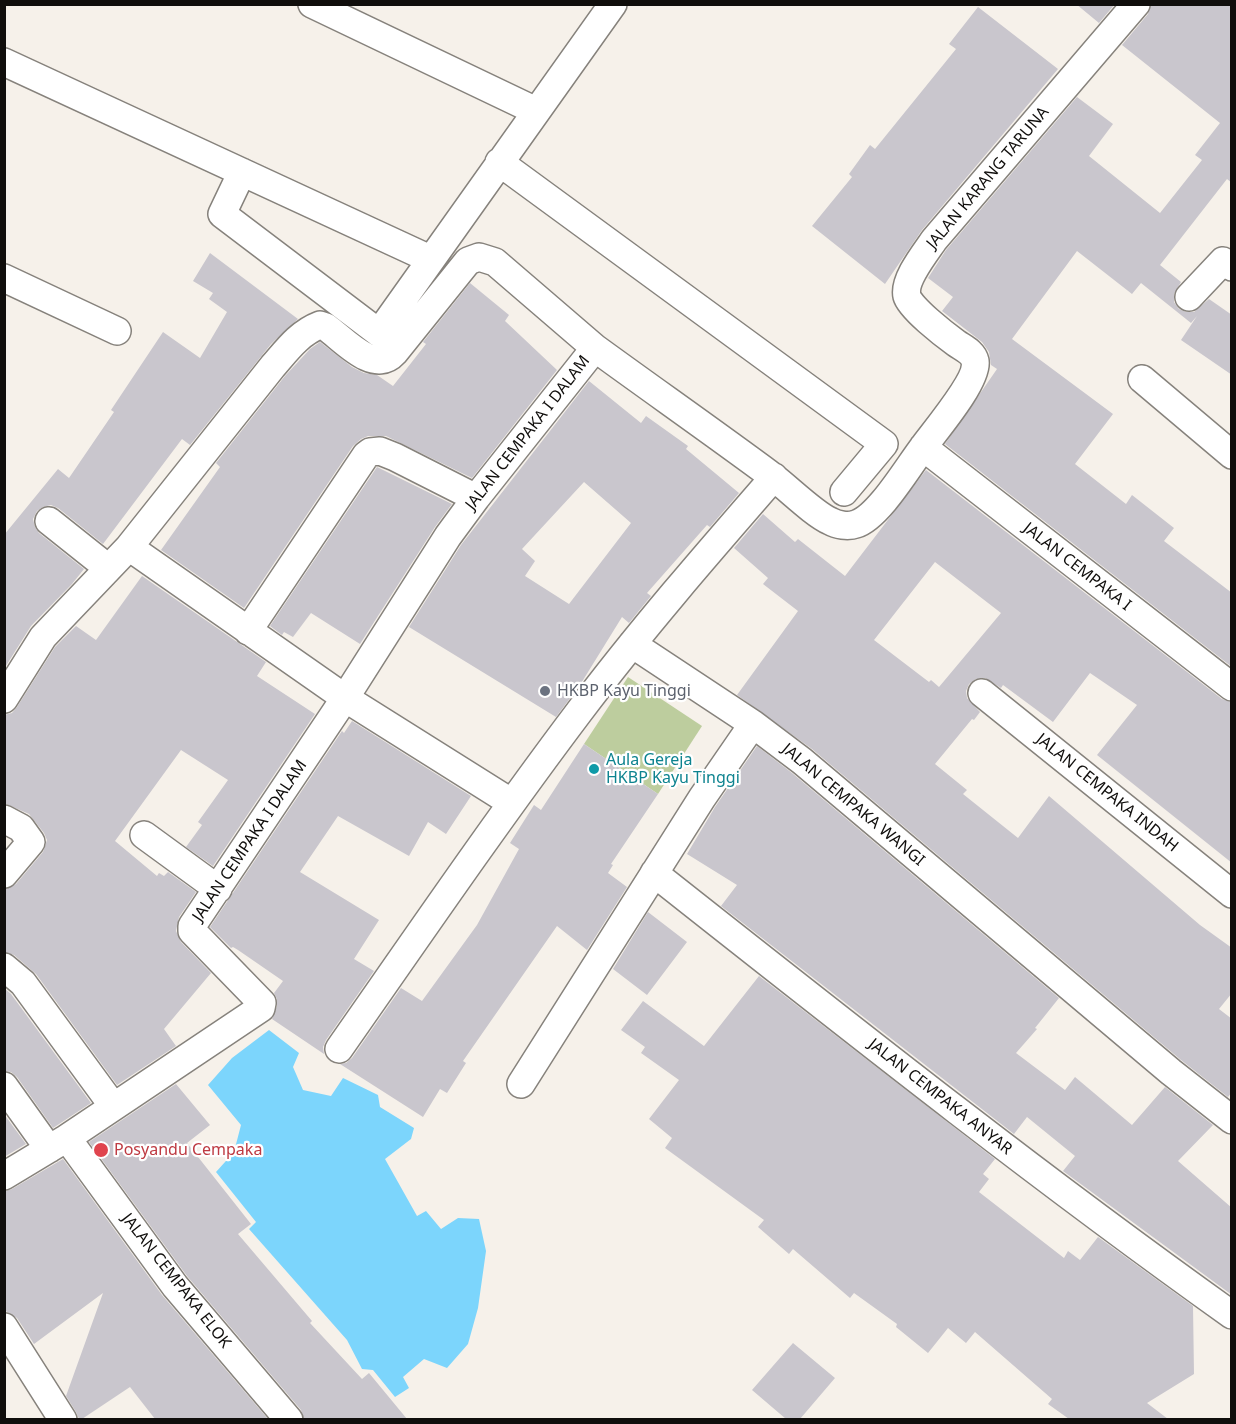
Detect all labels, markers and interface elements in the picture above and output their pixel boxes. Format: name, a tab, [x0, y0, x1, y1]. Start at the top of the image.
street label: JALAN KARANG TARUNA	[923, 103, 1053, 253]
street label: JALAN CEMPAKA I DALAM	[462, 352, 594, 514]
street label: JALAN CEMPAKA I	[1019, 519, 1135, 615]
place label: HKBP Kayu Tinggi	[557, 681, 691, 701]
marker: HKBP Kayu Tinggi	[538, 684, 552, 698]
street label: JALAN CEMPAKA INDAH	[1032, 730, 1182, 856]
street label: JALAN CEMPAKA WANGI	[778, 740, 928, 870]
place label: Aula Gereja HKBP Kayu Tinggi	[606, 750, 740, 788]
street label: JALAN CEMPAKA I DALAM	[189, 757, 311, 925]
marker: Aula Gereja HKBP Kayu Tinggi	[587, 762, 601, 776]
street label: JALAN CEMPAKA ANYAR	[864, 1035, 1016, 1159]
place label: Posyandu Cempaka	[114, 1140, 262, 1160]
marker: Posyandu Cempaka	[92, 1141, 110, 1159]
street label: JALAN CEMPAKA ELOK	[117, 1210, 235, 1352]

